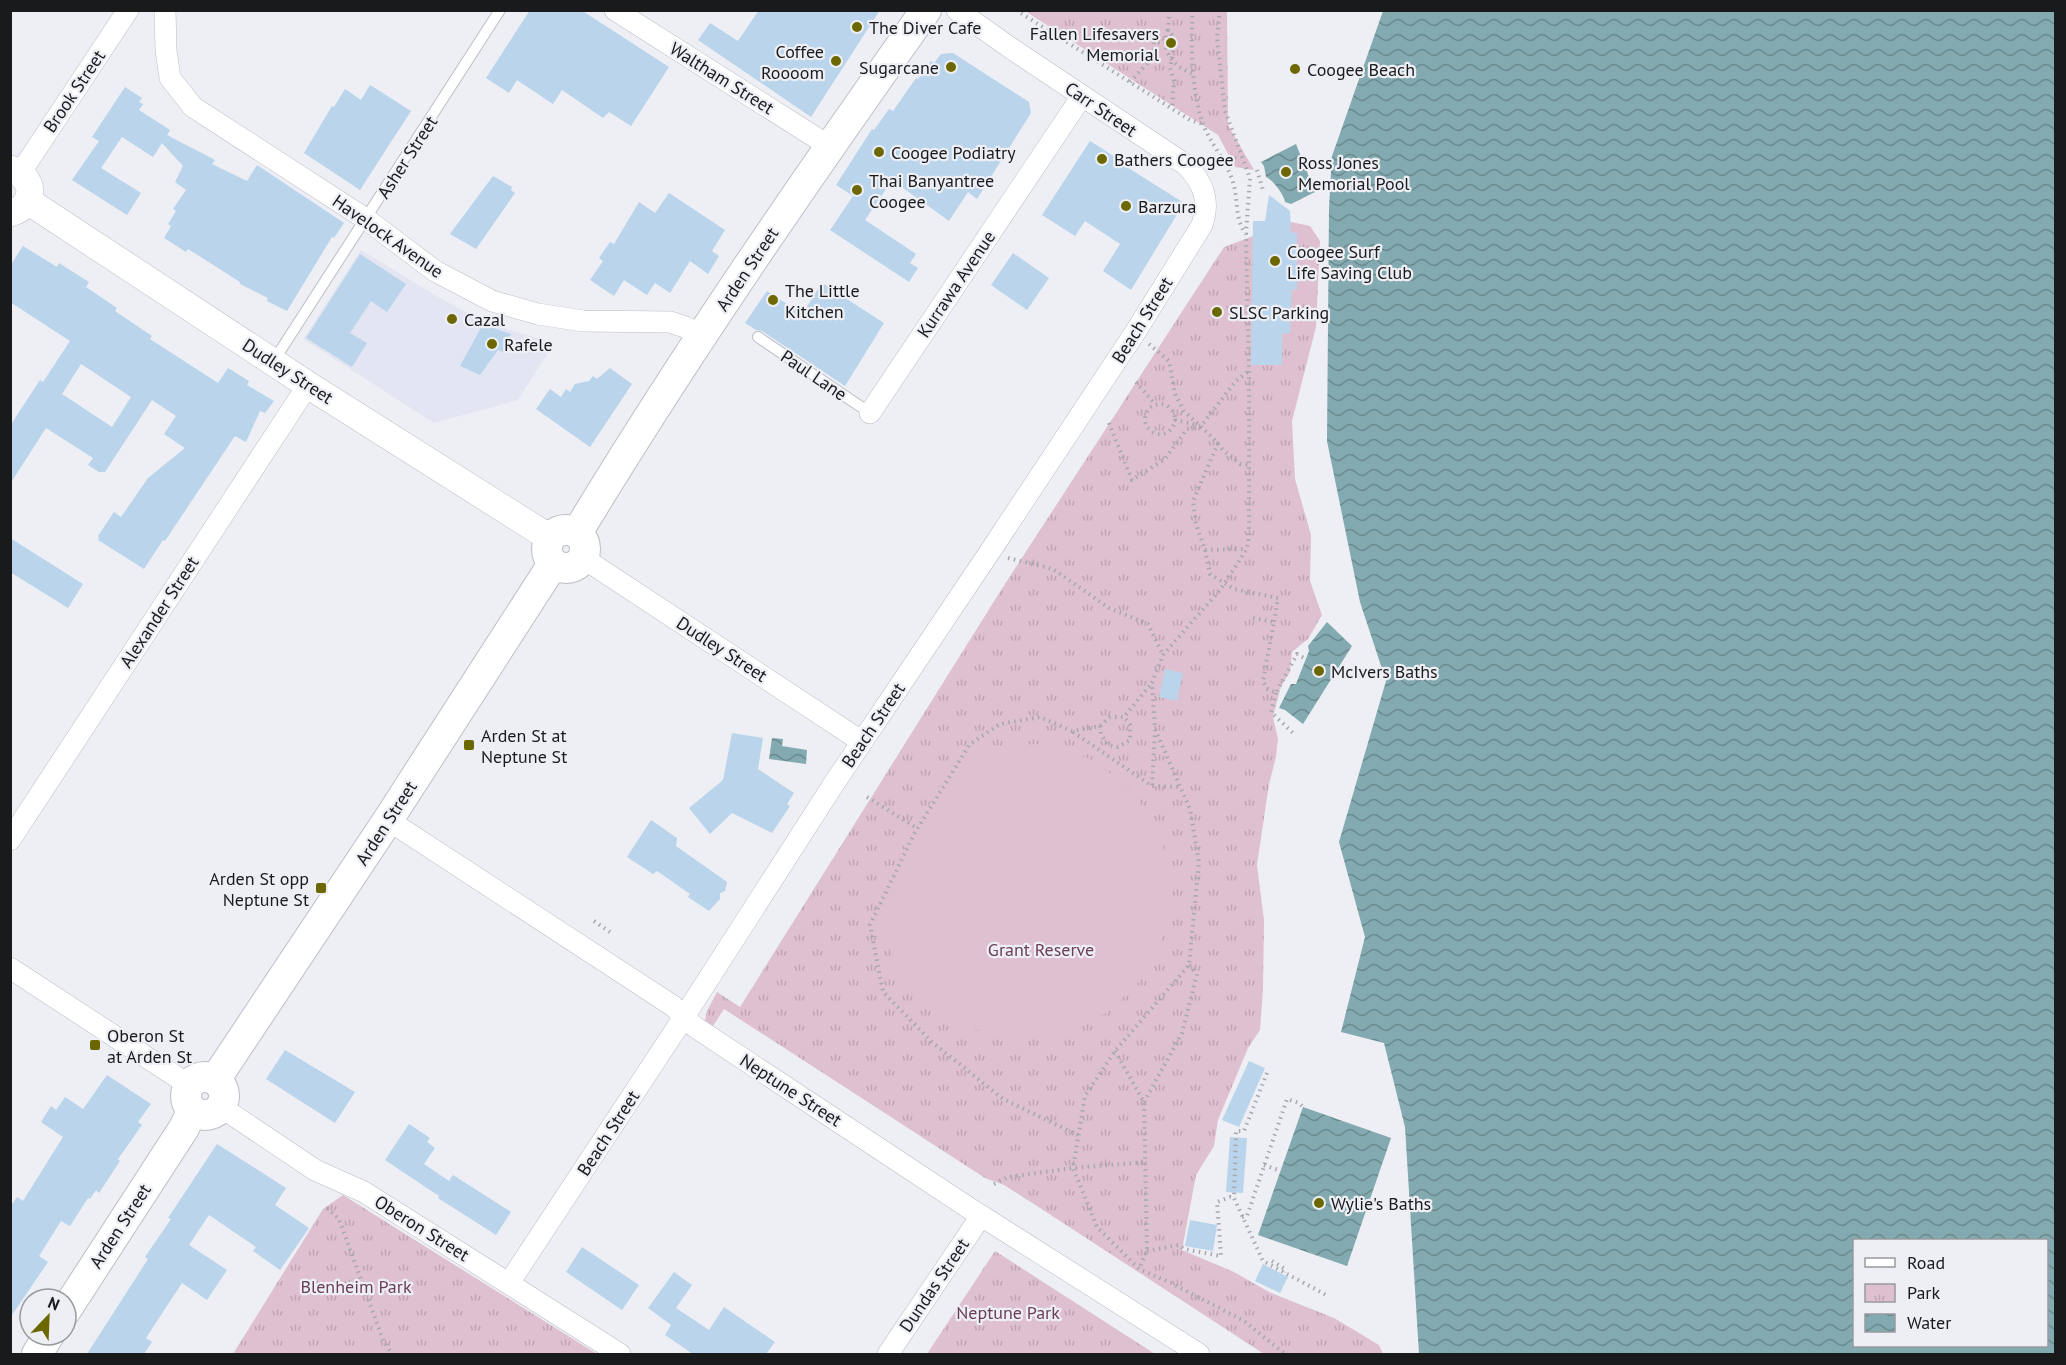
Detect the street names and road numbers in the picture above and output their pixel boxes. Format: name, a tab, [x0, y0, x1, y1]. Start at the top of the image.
street label: Waltham Street	[666, 37, 778, 119]
street label: Brook Street	[38, 45, 110, 137]
street label: Carr Street	[1061, 77, 1141, 141]
street label: Asher Street	[372, 111, 442, 203]
street label: Havelock Avenue	[328, 189, 448, 283]
street label: Arden Street	[711, 223, 783, 315]
street label: Kurrawa Avenue	[912, 226, 1000, 342]
street label: Beach Street	[1106, 273, 1178, 367]
street label: Dudley Street	[238, 333, 338, 409]
street label: Paul Lane	[776, 344, 852, 406]
street label: Alexander Street	[114, 552, 204, 672]
street label: Dudley Street	[672, 611, 772, 687]
street label: Beach Street	[836, 678, 910, 772]
street label: Arden Street	[350, 776, 422, 870]
street label: Neptune Street	[736, 1049, 846, 1131]
street label: Beach Street	[572, 1086, 644, 1180]
street label: Arden Street	[84, 1179, 156, 1273]
street label: Oberon Street	[370, 1190, 474, 1266]
street label: Dundas Street	[894, 1234, 974, 1336]

